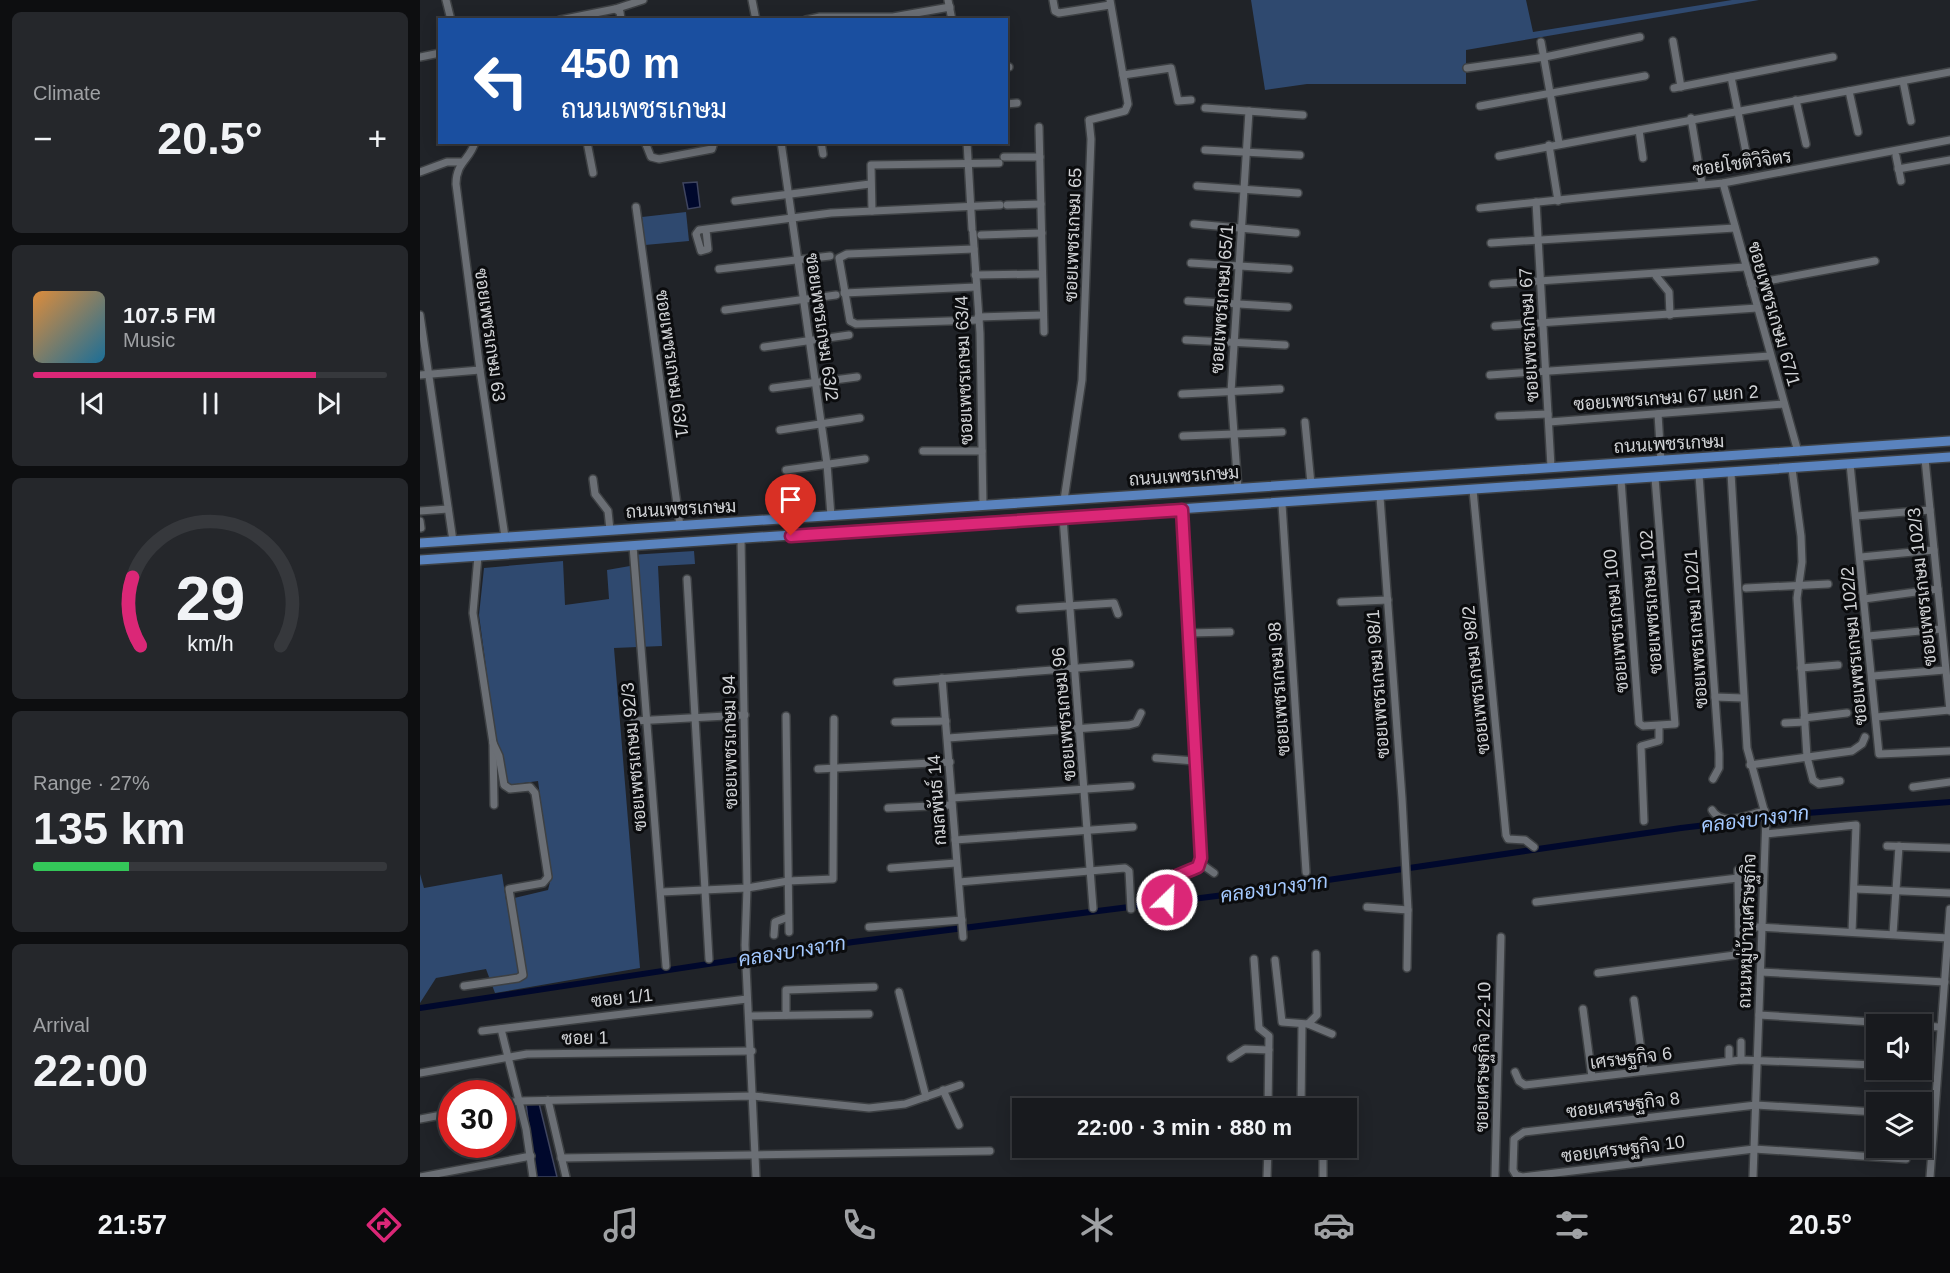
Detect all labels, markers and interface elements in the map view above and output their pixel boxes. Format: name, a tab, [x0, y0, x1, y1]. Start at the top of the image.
text: 450 m	[561, 40, 680, 87]
icon: left	[462, 42, 540, 120]
text: Climate	[33, 82, 101, 104]
text: ถนนเพชรเกษม	[561, 94, 727, 124]
text: 20.5°	[157, 113, 263, 164]
text: −	[33, 120, 52, 157]
text: +	[368, 120, 387, 157]
street label: ซอยโชติวิจิตร	[1691, 143, 1793, 180]
street label: ซอยเพชรเกษม 65	[1061, 168, 1085, 302]
street label: ซอยเพชรเกษม 65/1	[1207, 224, 1237, 374]
street label: ซอยเพชรเกษม 67/1	[1744, 239, 1804, 389]
street label: ซอยเพชรเกษม 63/2	[802, 252, 842, 402]
street label: ซอยเพชรเกษม 63	[471, 267, 509, 403]
street label: ซอยเพชรเกษม 67	[1515, 267, 1543, 403]
street label: ซอยเพชรเกษม 63/1	[652, 289, 692, 439]
street label: ซอยเพชรเกษม 63/4	[951, 295, 977, 445]
text: 107.5 FM	[123, 303, 216, 328]
text: Music	[123, 329, 175, 351]
street label: ซอยเพชรเกษม 67 แยก 2	[1573, 382, 1759, 414]
icon: previous	[76, 387, 109, 420]
icon: pause	[194, 387, 227, 420]
icon: next	[312, 387, 345, 420]
street label: ถนนเพชรเกษม	[1613, 431, 1725, 457]
street label: ถนนเพชรเกษม	[1128, 462, 1240, 490]
pin	[765, 474, 816, 536]
icon: arrive	[774, 483, 807, 516]
street label: ถนนเพชรเกษม	[625, 496, 737, 522]
street label: ซอยเพชรเกษม 102/3	[1904, 507, 1940, 667]
street label: ซอยเพชรเกษม 102	[1636, 529, 1666, 675]
street label: ซอยเพชรเกษม 100	[1600, 548, 1632, 694]
street label: ซอยเพชรเกษม 102/1	[1680, 549, 1712, 709]
text: 29	[175, 564, 245, 633]
street label: ซอยเพชรเกษม 102/2	[1837, 566, 1871, 726]
street label: ซอยเพชรเกษม 98/2	[1458, 605, 1494, 755]
street label: ซอยเพชรเกษม 98/1	[1363, 609, 1393, 759]
street label: ซอยเพชรเกษม 98	[1264, 621, 1294, 757]
text: km/h	[187, 632, 233, 656]
street label: ซอยเพชรเกษม 96	[1048, 646, 1080, 782]
street label: ซอยเพชรเกษม 94	[719, 675, 741, 809]
street label: ซอยเพชรเกษม 92/3	[618, 682, 650, 832]
street label: กมลพันธ์ 14	[921, 754, 950, 846]
text: Range · 27%	[33, 772, 150, 794]
water label: คลองบางจาก	[1700, 801, 1810, 837]
text: 135 km	[33, 803, 186, 854]
street label: ถนนหมู่บ้านเศรษฐกิจ	[1732, 853, 1763, 1009]
position arrow	[1135, 868, 1199, 932]
water label: คลองบางจาก	[1219, 870, 1329, 906]
water label: คลองบางจาก	[737, 932, 847, 970]
street label: ซอยเศรษฐกิจ 22-10	[1471, 982, 1496, 1132]
street label: ซอย 1/1	[590, 985, 654, 1011]
text: Arrival	[33, 1014, 90, 1036]
map controls	[1866, 1014, 1932, 1158]
button: sound	[1866, 1014, 1932, 1080]
street label: ซอย 1	[561, 1028, 609, 1048]
street label: เศรษฐกิจ 6	[1589, 1042, 1673, 1075]
text: 22:00	[33, 1045, 148, 1096]
speed limit sign: 30	[438, 1080, 516, 1158]
street label: ซอยเศรษฐกิจ 8	[1565, 1087, 1681, 1124]
button: layers	[1866, 1092, 1932, 1158]
text: 22:00 · 3 min · 880 m	[1077, 1115, 1292, 1140]
street label: ซอยเศรษฐกิจ 10	[1560, 1131, 1686, 1168]
icon: directions	[363, 1204, 405, 1246]
icon: music	[600, 1204, 642, 1246]
icon: phone	[838, 1204, 880, 1246]
icon: climate	[1076, 1204, 1118, 1246]
icon: car	[1313, 1204, 1355, 1246]
icon: filters	[1551, 1204, 1593, 1246]
text: 21:57	[98, 1210, 167, 1240]
text: 20.5°	[1789, 1210, 1852, 1240]

